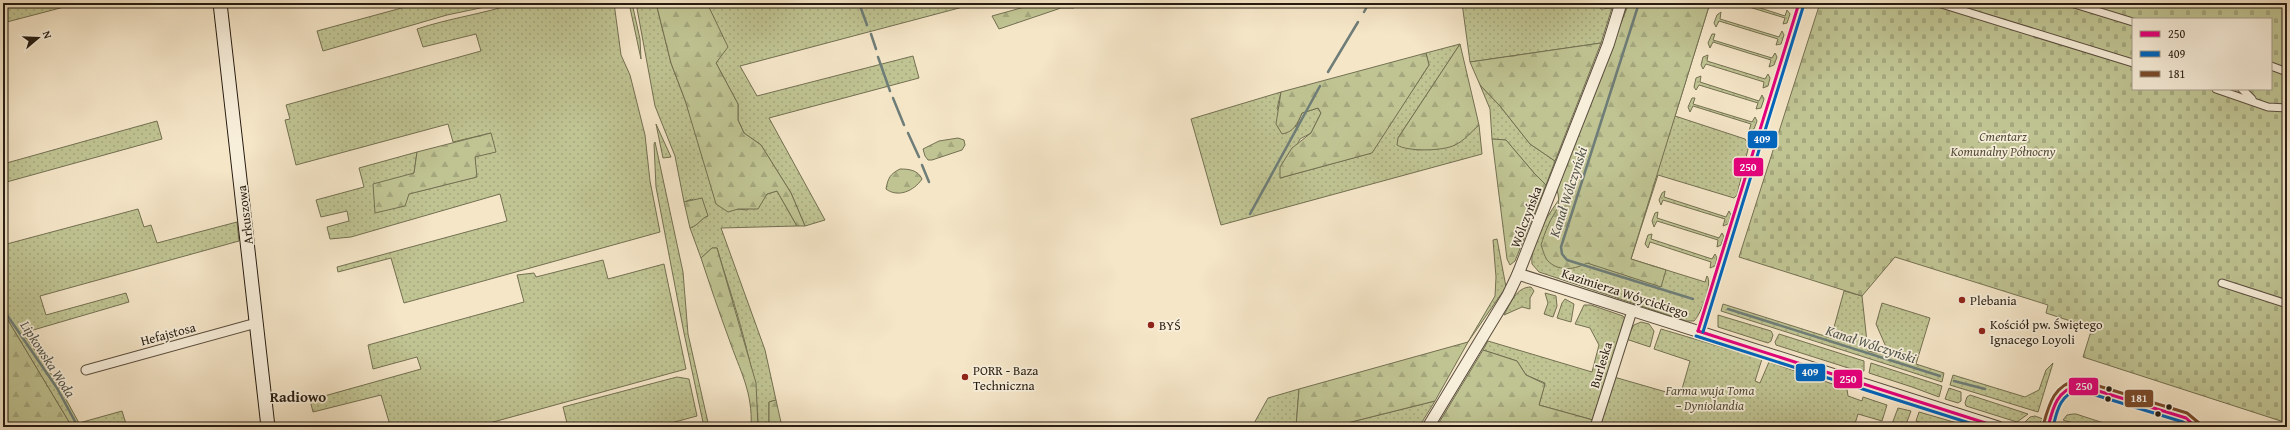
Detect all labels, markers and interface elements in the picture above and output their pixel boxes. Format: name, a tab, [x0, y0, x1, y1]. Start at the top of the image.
north arrow	[18, 18, 58, 58]
legend	[2132, 18, 2272, 90]
text: 250	[2168, 25, 2186, 42]
text: N	[39, 29, 56, 41]
text: 409	[2168, 45, 2186, 62]
text: 181	[2168, 65, 2186, 82]
park label: Cmentarz Komunalny Północny	[1950, 127, 2055, 161]
line badge: 409	[1747, 130, 1778, 149]
text: 409	[1753, 131, 1771, 147]
water label: Kanał Wólczyński	[1544, 144, 1592, 241]
line badge: 250	[1733, 157, 1764, 177]
text: 250	[1739, 159, 1757, 175]
street label: Wólczyńska	[1506, 183, 1547, 250]
street label: Arkuszowa	[232, 184, 258, 246]
street label: Kazimierza Wóycickiego	[1559, 264, 1691, 323]
place label: Plebania	[1970, 291, 2018, 310]
marker: Plebania	[1957, 295, 1967, 305]
place label: Kościół pw. Świętego Ignacego Loyoli	[1990, 315, 2103, 349]
water label: Lipkowska Woda	[15, 316, 81, 402]
place label: BYŚ	[1159, 316, 1181, 335]
street label: Hefajstosa	[138, 317, 198, 350]
marker: BYŚ	[1146, 320, 1156, 330]
water label: Kanał Wólczyński	[1822, 320, 1919, 368]
marker: Kościół pw. Świętego Ignacego Loyoli	[1977, 326, 1987, 336]
street label: Burleska	[1585, 339, 1617, 390]
place label: PORR - Baza Techniczna	[973, 361, 1039, 395]
line badge: 409	[1795, 363, 1826, 382]
text: 409	[1801, 364, 1819, 380]
line badge: 250	[1833, 369, 1863, 389]
text: 250	[1839, 371, 1857, 387]
marker: PORR - Baza Techniczna	[960, 372, 970, 382]
line badge: 250	[2068, 377, 2099, 396]
text: 250	[2075, 378, 2093, 394]
park label: Farma wuja Toma – Dyniolandia	[1665, 381, 1754, 415]
unlabelled marker	[2104, 384, 2114, 394]
district label: Radiowo	[270, 386, 326, 407]
line badge: 181	[2124, 389, 2154, 408]
text: 181	[2130, 390, 2148, 406]
unlabelled marker	[2103, 394, 2113, 404]
unlabelled marker	[2164, 402, 2174, 412]
unlabelled marker	[2153, 409, 2163, 419]

